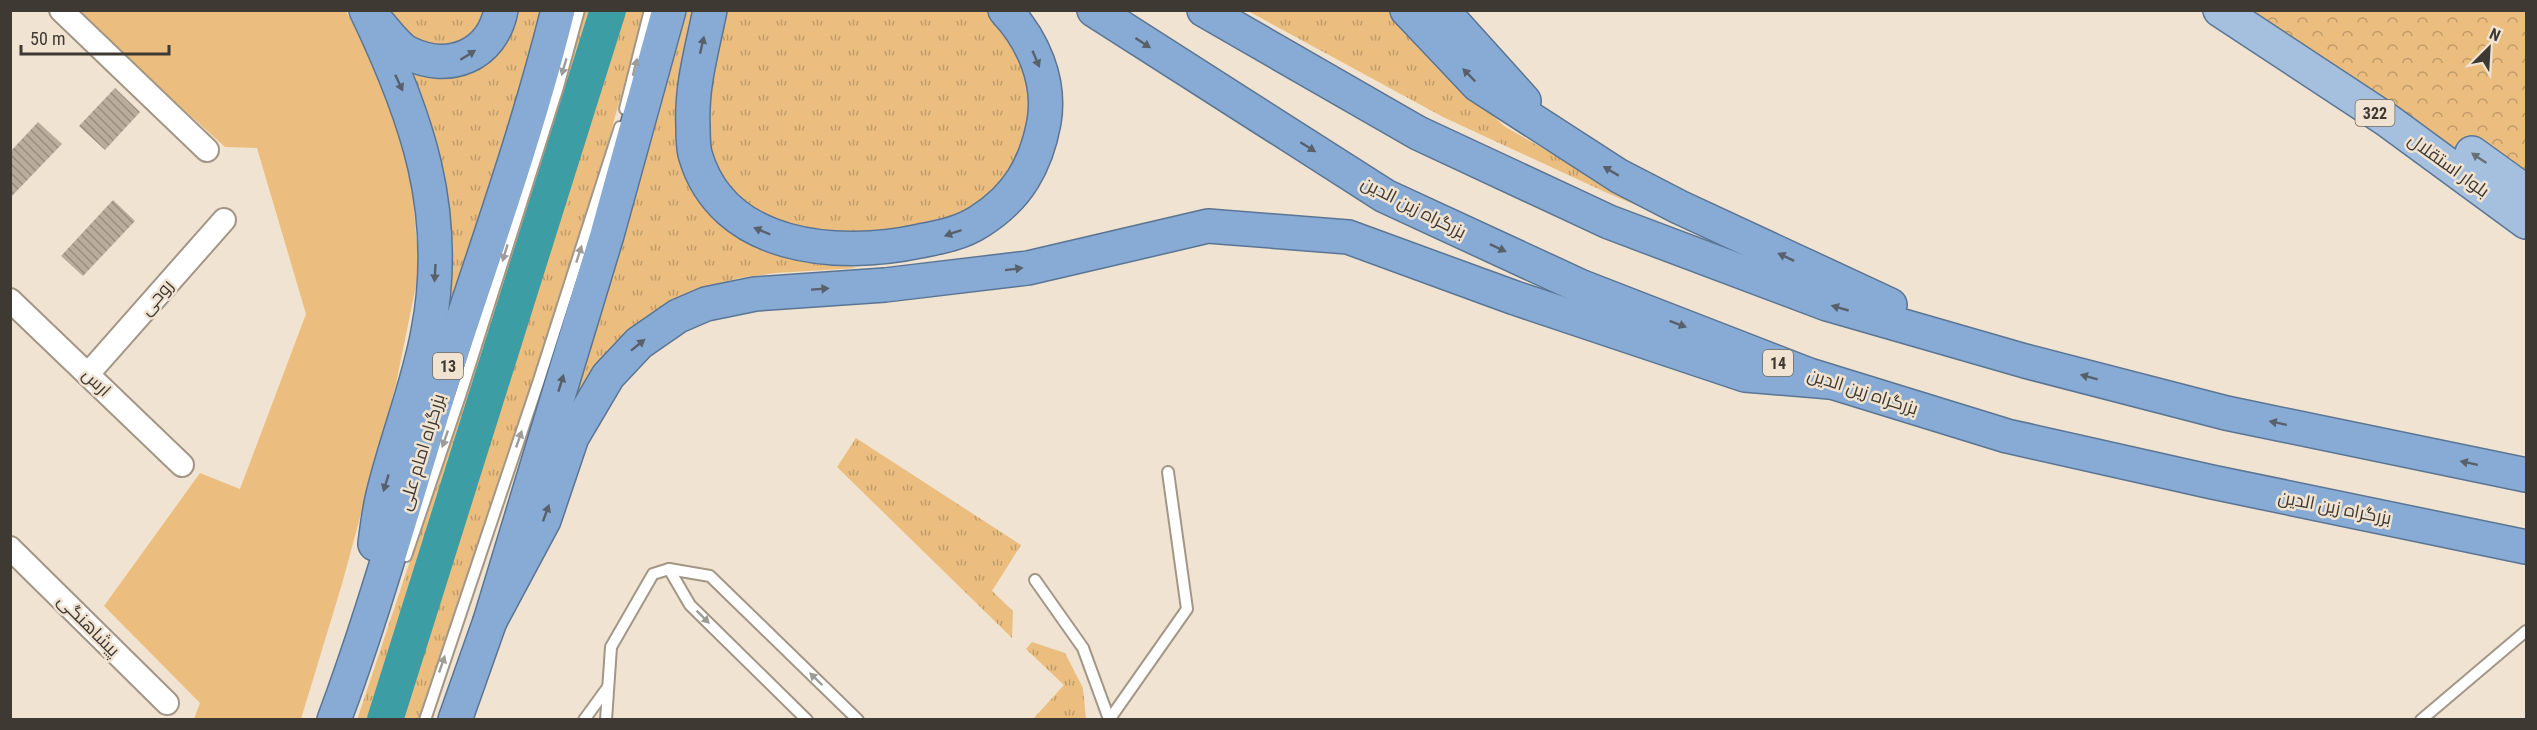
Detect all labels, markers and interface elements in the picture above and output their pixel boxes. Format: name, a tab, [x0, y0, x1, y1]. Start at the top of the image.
scale bar	[21, 18, 170, 56]
north arrow	[2459, 18, 2519, 78]
text: N	[2487, 24, 2503, 45]
text: 50 m	[30, 28, 65, 49]
one-way arrow	[698, 36, 708, 54]
one-way arrow	[1135, 37, 1151, 48]
one-way arrow	[460, 49, 476, 60]
one-way arrow	[1031, 51, 1041, 69]
one-way arrow	[559, 58, 568, 76]
one-way arrow	[631, 58, 641, 77]
one-way arrow	[1462, 68, 1476, 82]
one-way arrow	[395, 74, 404, 91]
road number: 322	[2356, 100, 2394, 126]
street label: بلوار استقلال	[2404, 129, 2494, 202]
one-way arrow	[1300, 142, 1316, 153]
one-way arrow	[2471, 153, 2487, 164]
one-way arrow	[1603, 166, 1619, 177]
street label: بزرگراه زین الدین	[1358, 172, 1470, 243]
one-way arrow	[753, 226, 771, 236]
one-way arrow	[944, 228, 962, 238]
one-way arrow	[500, 244, 509, 262]
one-way arrow	[1490, 244, 1507, 253]
one-way arrow	[575, 245, 585, 263]
one-way arrow	[1778, 252, 1795, 261]
one-way arrow	[430, 263, 439, 282]
one-way arrow	[1004, 265, 1023, 274]
street label: روحی	[135, 275, 178, 320]
one-way arrow	[810, 285, 829, 294]
one-way arrow	[1831, 303, 1849, 312]
one-way arrow	[1669, 320, 1687, 329]
one-way arrow	[630, 339, 645, 352]
road number: 14	[1763, 350, 1793, 376]
road number: 13	[433, 353, 463, 379]
street label: بزرگراه زین الدین	[1805, 363, 1921, 420]
street label: ارس	[78, 364, 116, 401]
one-way arrow	[2080, 372, 2098, 381]
one-way arrow	[557, 374, 566, 392]
street label: بزرگراه امام علی	[393, 391, 451, 514]
one-way arrow	[2269, 418, 2288, 427]
one-way arrow	[440, 430, 450, 448]
one-way arrow	[514, 430, 524, 448]
one-way arrow	[2460, 457, 2479, 467]
one-way arrow	[381, 474, 391, 492]
street label: بزرگراه زین الدین	[2276, 486, 2393, 529]
one-way arrow	[541, 504, 551, 522]
street label: پیشاهنگی	[52, 590, 125, 662]
one-way arrow	[695, 609, 709, 623]
one-way arrow	[438, 655, 448, 673]
one-way arrow	[809, 672, 824, 686]

